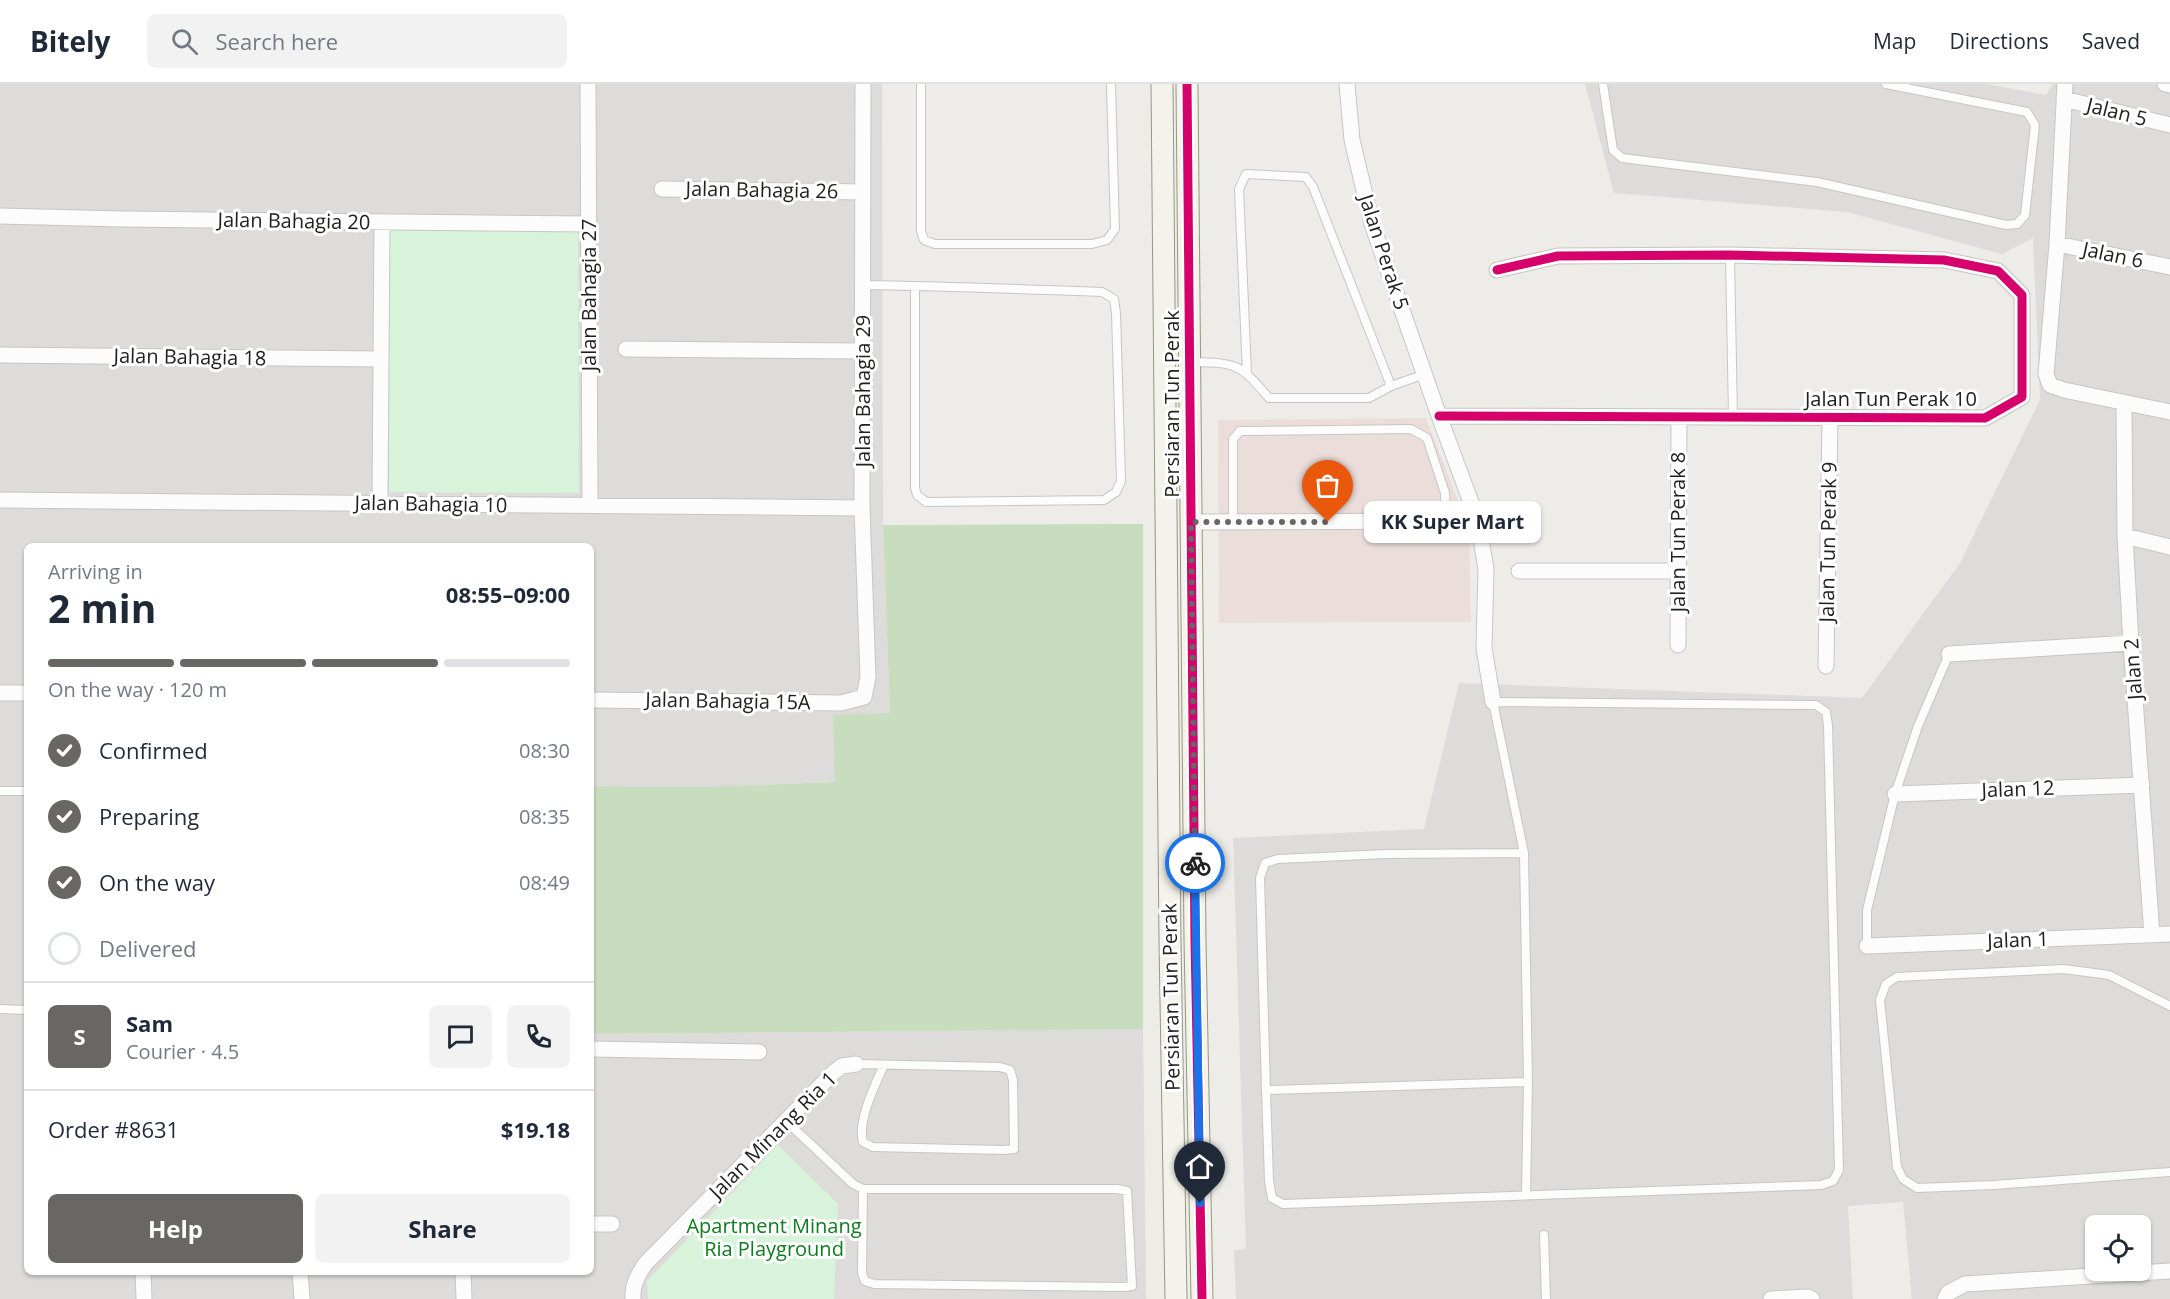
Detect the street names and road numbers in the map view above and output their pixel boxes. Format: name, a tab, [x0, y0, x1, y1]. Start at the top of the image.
street label: Jalan 5	[2082, 90, 2150, 132]
street label: Jalan Bahagia 26	[683, 175, 839, 204]
street label: Jalan Perak 5	[1353, 189, 1416, 313]
street label: Jalan Bahagia 20	[215, 206, 371, 235]
street label: Jalan Bahagia 27	[575, 219, 602, 373]
street label: Jalan 6	[2078, 234, 2146, 274]
street label: Persiaran Tun Perak	[1158, 310, 1185, 498]
street label: Jalan Bahagia 29	[849, 315, 876, 469]
street label: Jalan Bahagia 18	[111, 342, 267, 371]
street label: Jalan Tun Perak 10	[1803, 385, 1977, 412]
street label: Jalan Tun Perak 8	[1664, 452, 1691, 614]
street label: Jalan Tun Perak 9	[1813, 461, 1842, 624]
street label: Jalan Bahagia 10	[352, 489, 508, 518]
street label: Jalan 2	[2117, 637, 2148, 703]
street label: Jalan Bahagia 15A	[643, 686, 811, 715]
street label: Jalan 12	[1979, 774, 2055, 803]
street label: Persiaran Tun Perak	[1155, 902, 1186, 1091]
street label: Jalan 1	[1985, 925, 2049, 954]
street label: Jalan Minang Ria 1	[702, 1065, 842, 1206]

